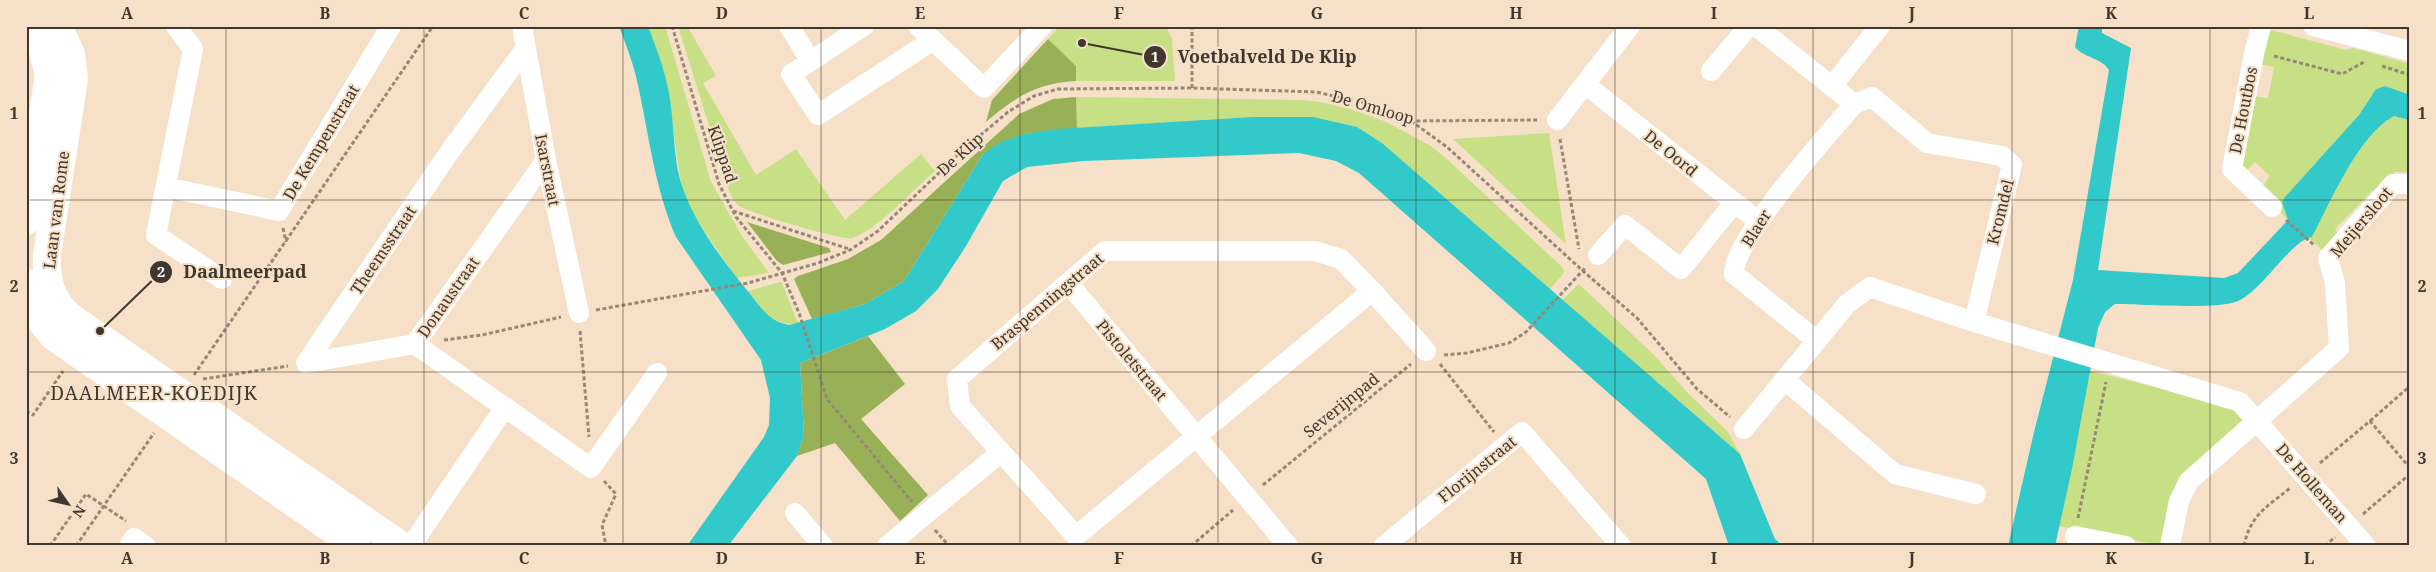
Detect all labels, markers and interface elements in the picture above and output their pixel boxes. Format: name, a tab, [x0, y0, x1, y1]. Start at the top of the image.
text: A	[121, 2, 134, 24]
text: B	[320, 2, 331, 24]
text: C	[519, 2, 530, 24]
text: D	[716, 2, 728, 24]
text: E	[915, 2, 925, 24]
text: F	[1114, 2, 1124, 24]
text: G	[1311, 2, 1323, 24]
text: H	[1509, 2, 1523, 24]
text: I	[1711, 2, 1717, 24]
text: J	[1908, 2, 1916, 24]
text: K	[2105, 2, 2117, 24]
text: L	[2304, 2, 2314, 24]
callout: Voetbalveld De Klip	[1143, 40, 1367, 73]
text: Voetbalveld De Klip	[1177, 44, 1357, 68]
text: 1	[1151, 46, 1159, 66]
street label: De Houtbos	[2224, 65, 2262, 155]
street label: De Kempenstraat	[278, 80, 364, 204]
street label: De Omloop	[1329, 85, 1417, 129]
text: 1	[9, 102, 19, 124]
text: 1	[2417, 102, 2427, 124]
street label: Klippad	[703, 122, 743, 186]
street label: De Oord	[1640, 125, 1702, 181]
street label: De Klip	[932, 127, 988, 181]
street label: Isarstraat	[530, 132, 566, 208]
street label: Laan van Rome	[38, 150, 74, 270]
street label: Kromdel	[1981, 177, 2019, 247]
street label: Meijersloot	[2325, 182, 2397, 262]
street label: Theemsstraat	[345, 201, 421, 299]
street label: Blaer	[1736, 205, 1776, 251]
street label: Braspenningstraat	[986, 247, 1108, 355]
street label: Donaustraat	[412, 252, 484, 342]
callout: Daalmeerpad	[149, 255, 317, 288]
text: Daalmeerpad	[183, 259, 307, 283]
text: 2	[157, 261, 165, 281]
text: 2	[9, 275, 19, 297]
text: 2	[2417, 275, 2427, 297]
street label: Pistoletstraat	[1092, 315, 1173, 406]
street label: Severijnpad	[1299, 368, 1384, 442]
district label: DAALMEER-KOEDIJK	[50, 380, 258, 406]
street label: Florijnstraat	[1433, 430, 1521, 507]
street label: De Holleman	[2271, 438, 2353, 528]
text: 3	[9, 447, 19, 469]
text: 3	[2417, 447, 2427, 469]
north arrow	[42, 480, 92, 530]
text: N	[68, 502, 90, 521]
text: A	[121, 547, 134, 569]
text: B	[320, 547, 331, 569]
text: C	[519, 547, 530, 569]
text: D	[716, 547, 728, 569]
text: E	[915, 547, 925, 569]
text: F	[1114, 547, 1124, 569]
text: G	[1311, 547, 1323, 569]
text: H	[1509, 547, 1523, 569]
text: I	[1711, 547, 1717, 569]
text: J	[1908, 547, 1916, 569]
text: K	[2105, 547, 2117, 569]
text: L	[2304, 547, 2314, 569]

